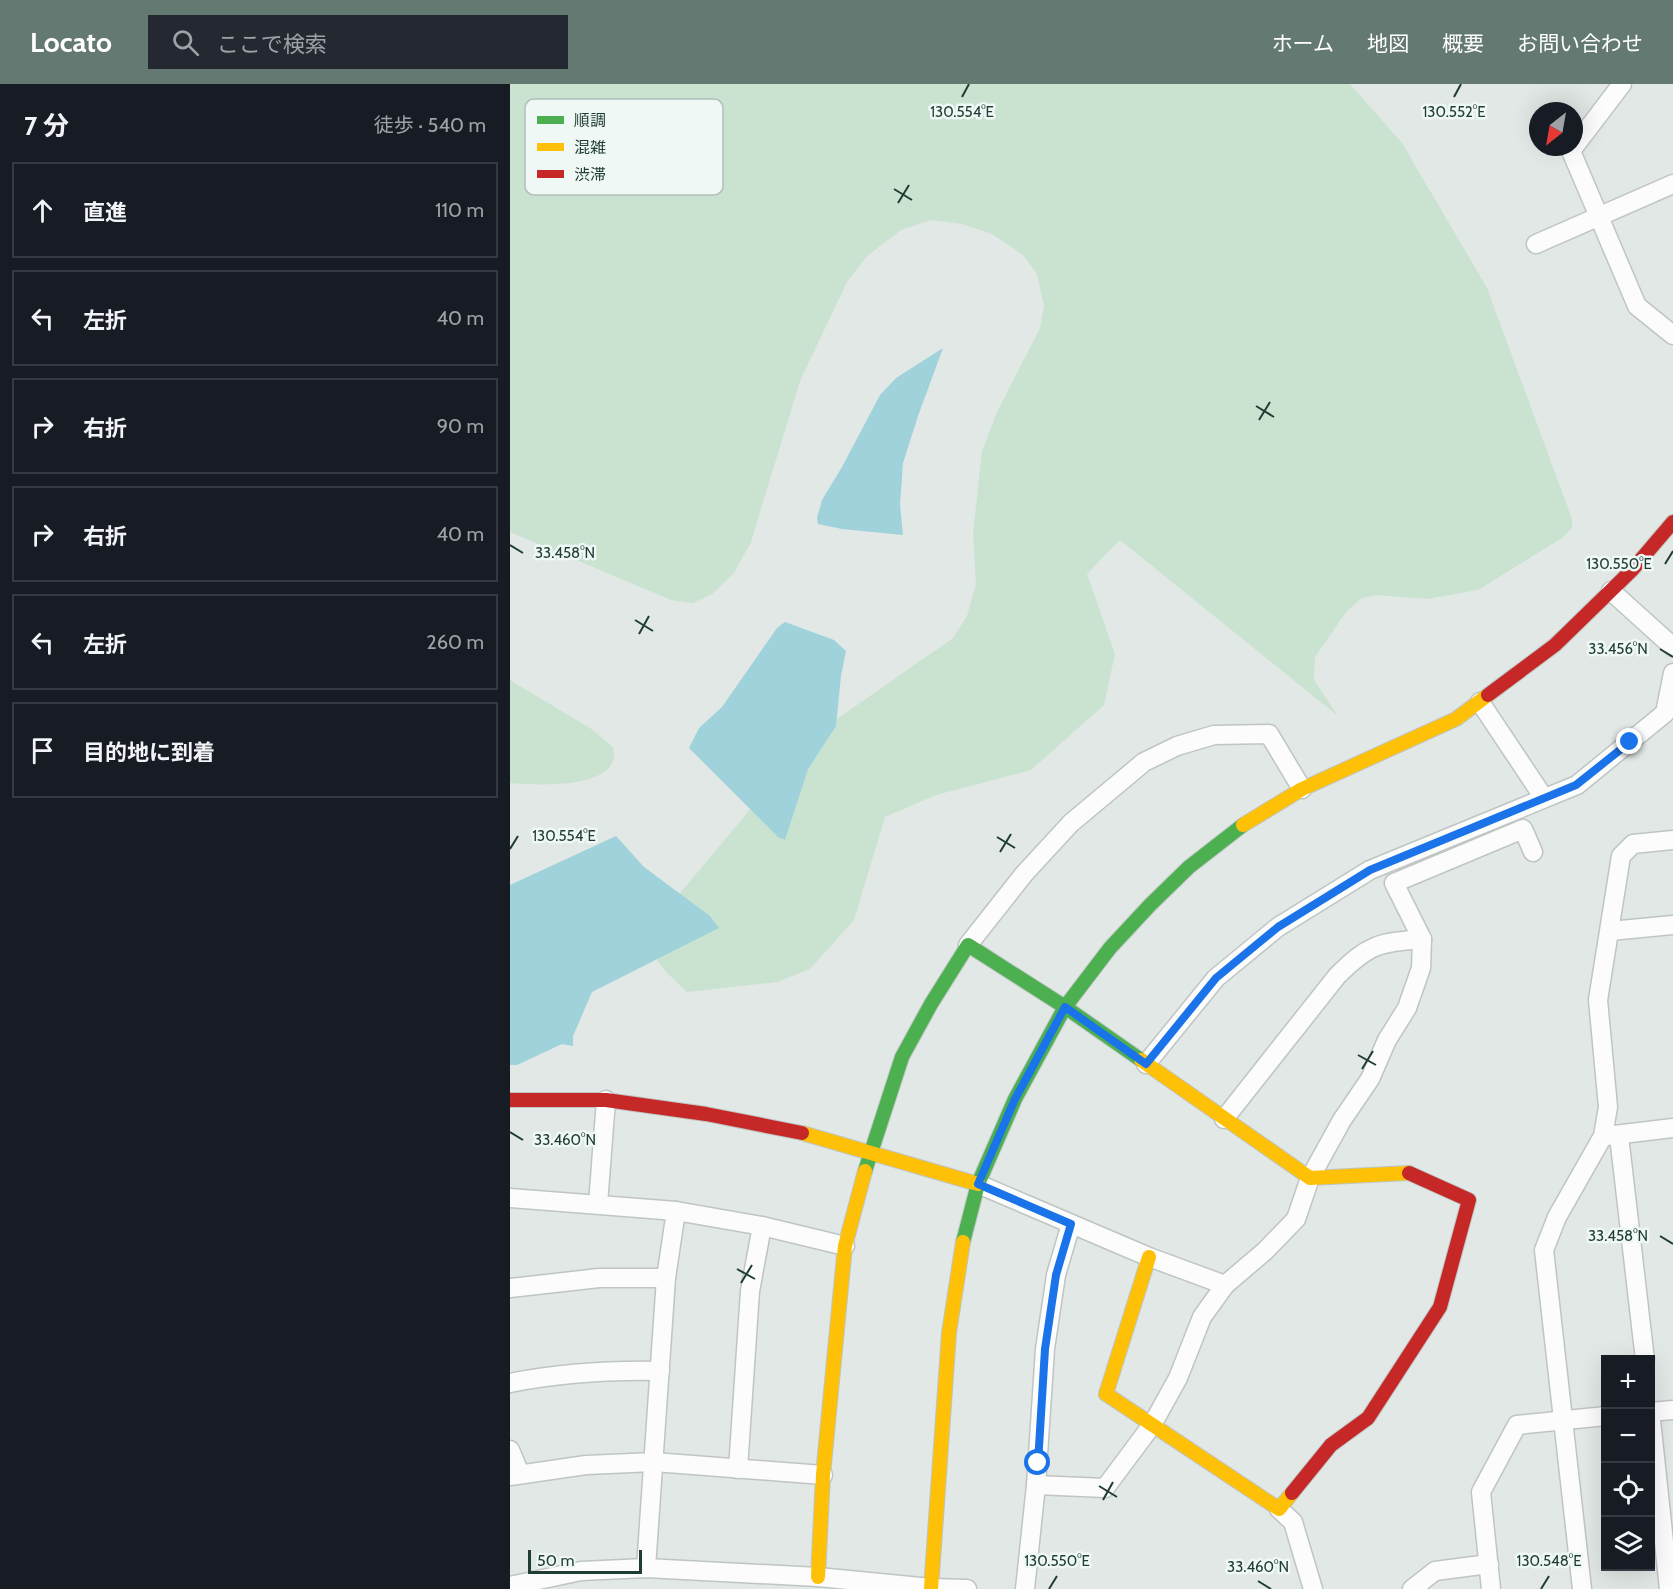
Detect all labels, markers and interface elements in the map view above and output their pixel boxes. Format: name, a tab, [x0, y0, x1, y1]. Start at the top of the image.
search box	[148, 15, 568, 69]
text: Locato	[30, 25, 112, 59]
icon: search	[169, 26, 202, 59]
text: ここで検索	[217, 31, 327, 58]
text: ホーム	[1272, 31, 1334, 56]
text: 地図	[1367, 31, 1409, 56]
text: 概要	[1442, 31, 1484, 56]
text: お問い合わせ	[1517, 31, 1643, 56]
legend	[525, 99, 723, 195]
north arrow	[1529, 102, 1583, 156]
text: 130.554°E	[930, 103, 994, 121]
text: 130.552°E	[1422, 103, 1486, 121]
text: 7 分	[24, 110, 69, 142]
text: 順調	[574, 111, 606, 130]
text: 徒歩 · 540 m	[374, 113, 486, 137]
text: 混雑	[574, 138, 606, 157]
text: 渋滞	[574, 165, 606, 184]
icon: ahead	[26, 194, 59, 227]
text: 110 m	[435, 198, 484, 222]
text: 直進	[83, 199, 127, 226]
icon: left	[26, 302, 59, 335]
text: 40 m	[436, 306, 484, 330]
text: 左折	[83, 307, 127, 334]
icon: right	[26, 410, 59, 443]
text: 90 m	[437, 414, 484, 438]
text: 右折	[83, 415, 127, 442]
icon: right	[26, 518, 59, 551]
text: 40 m	[436, 522, 484, 546]
text: 右折	[83, 523, 127, 550]
text: 33.458°N	[535, 544, 595, 562]
text: 130.550°E	[1586, 555, 1652, 573]
icon: left	[26, 626, 59, 659]
text: 260 m	[426, 630, 484, 654]
text: 左折	[83, 631, 127, 658]
text: 33.456°N	[1588, 640, 1648, 658]
route end	[1616, 728, 1642, 754]
icon: arrive	[26, 734, 59, 767]
text: 目的地に到着	[83, 739, 215, 766]
text: 130.554°E	[532, 827, 596, 845]
text: 33.460°N	[534, 1131, 596, 1149]
text: 33.458°N	[1588, 1227, 1648, 1245]
map controls	[1601, 1355, 1655, 1571]
button: +	[1601, 1355, 1655, 1409]
button: −	[1601, 1409, 1655, 1463]
route start	[1024, 1449, 1050, 1475]
button: locate	[1601, 1463, 1655, 1517]
button: layers	[1601, 1517, 1655, 1571]
scale bar	[528, 1547, 642, 1574]
text: 50 m	[537, 1551, 574, 1570]
text: 130.550°E	[1024, 1552, 1090, 1570]
text: 130.548°E	[1517, 1552, 1581, 1570]
text: 33.460°N	[1227, 1558, 1289, 1576]

